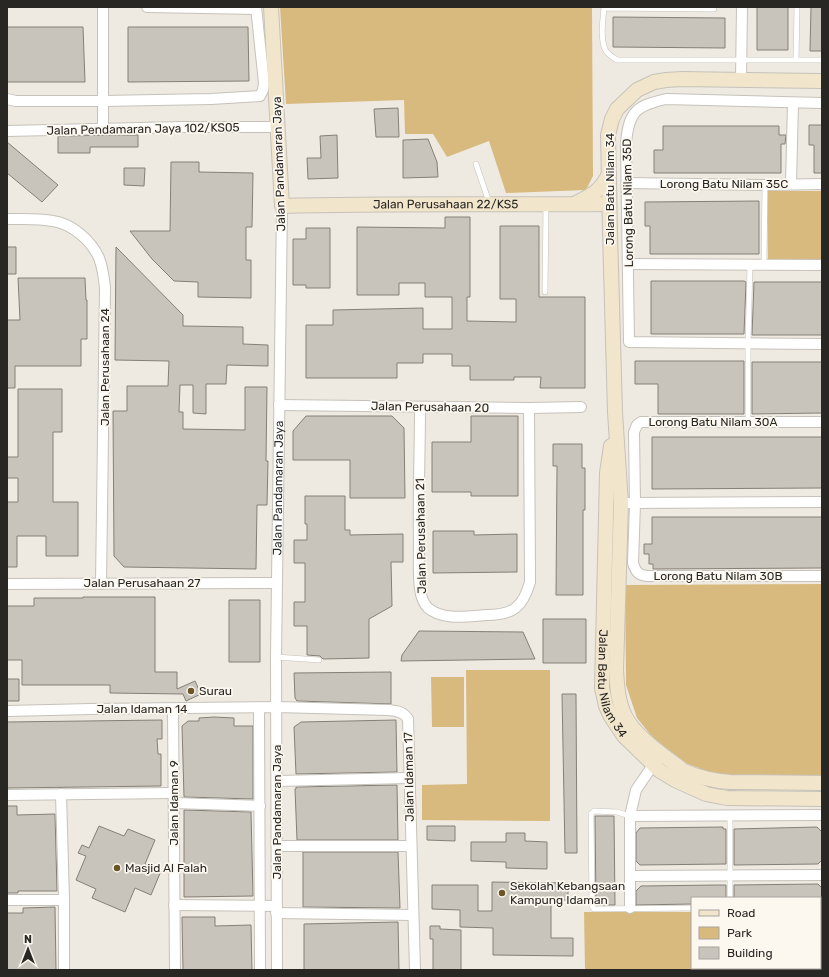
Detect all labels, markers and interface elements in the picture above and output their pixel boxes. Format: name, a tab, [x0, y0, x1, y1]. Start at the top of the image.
street label: Jalan Pandamaran Jaya	[270, 96, 288, 232]
street label: Jalan Pendamaran Jaya 102/KS05	[46, 120, 240, 138]
street label: Jalan Batu Nilam 34	[603, 132, 617, 245]
street label: Lorong Batu Nilam 35D	[620, 139, 636, 267]
street label: Lorong Batu Nilam 35C	[660, 177, 788, 191]
street label: Jalan Perusahaan 22/KS5	[373, 197, 518, 211]
street label: Jalan Perusahaan 24	[98, 307, 112, 426]
street label: Jalan Perusahaan 20	[371, 399, 489, 415]
street label: Lorong Batu Nilam 30A	[649, 415, 777, 429]
street label: Jalan Pandamaran Jaya	[270, 420, 286, 556]
street label: Jalan Perusahaan 21	[413, 478, 429, 594]
street label: Lorong Batu Nilam 30B	[654, 569, 782, 583]
street label: Jalan Perusahaan 27	[84, 576, 200, 590]
street label: Jalan Batu Nilam 34	[595, 629, 630, 741]
place label: Surau	[199, 684, 232, 698]
marker: Surau	[186, 686, 196, 696]
street label: Jalan Idaman 14	[96, 702, 188, 716]
street label: Jalan Idaman 17	[401, 732, 417, 822]
street label: Jalan Pandamaran Jaya	[270, 745, 284, 879]
street label: Jalan Idaman 9	[167, 760, 181, 846]
place label: Masjid Al Falah	[125, 861, 207, 875]
marker: Masjid Al Falah	[112, 863, 122, 873]
place label: Sekolah Kebangsaan Kampung Idaman	[510, 879, 625, 907]
marker: Sekolah Kebangsaan Kampung Idaman	[497, 888, 507, 898]
legend	[691, 897, 821, 969]
text: Road	[727, 906, 755, 920]
text: Park	[727, 926, 753, 940]
north arrow	[8, 929, 48, 969]
text: N	[24, 933, 32, 946]
text: Building	[727, 946, 773, 960]

